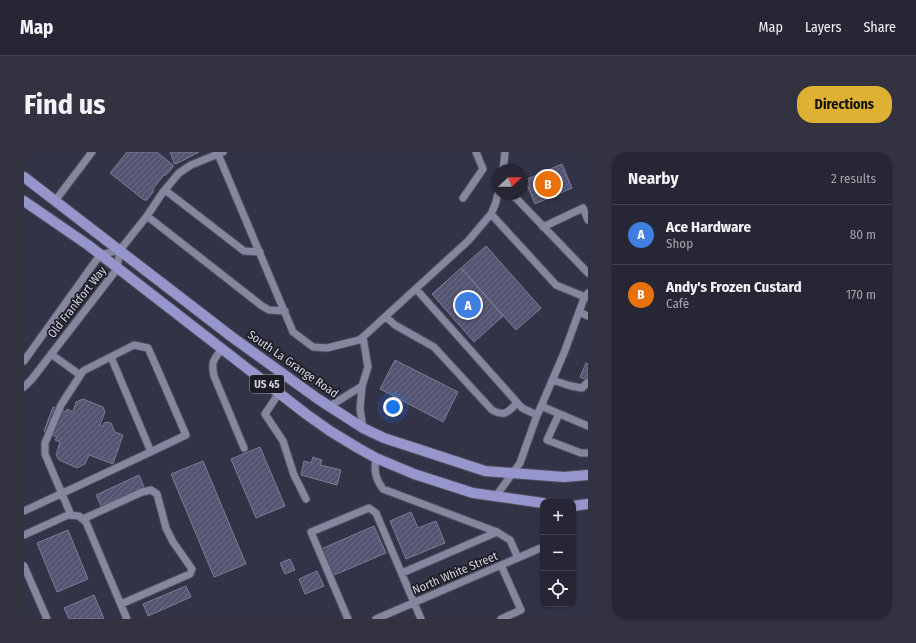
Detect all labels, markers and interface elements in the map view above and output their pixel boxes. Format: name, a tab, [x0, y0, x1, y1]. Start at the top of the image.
text: Map	[20, 16, 53, 39]
text: Map	[759, 19, 783, 36]
text: Layers	[805, 19, 841, 36]
text: Share	[863, 19, 896, 36]
button: Directions	[797, 86, 892, 123]
text: Find us	[24, 88, 106, 121]
north arrow	[492, 164, 528, 200]
text: Nearby	[628, 168, 679, 189]
pin: B	[535, 169, 561, 199]
text: 2 results	[831, 171, 876, 186]
text: Ace Hardware	[666, 218, 751, 236]
text: A	[637, 227, 645, 242]
text: 80 m	[850, 227, 876, 242]
text: Shop	[666, 236, 693, 251]
street label: Old Frankfort Way	[45, 263, 110, 341]
text: Andy's Frozen Custard	[666, 278, 802, 296]
text: B	[637, 287, 645, 302]
text: 170 m	[846, 287, 876, 302]
pin: A	[455, 290, 481, 320]
text: Café	[666, 296, 689, 311]
street label: South La Grange Road	[245, 327, 341, 401]
road number: US 45	[250, 375, 284, 393]
your location	[383, 397, 403, 417]
map controls	[540, 499, 576, 607]
button: +	[540, 499, 576, 535]
button: −	[540, 535, 576, 571]
street label: North White Street	[410, 549, 500, 597]
button: locate	[540, 571, 576, 607]

